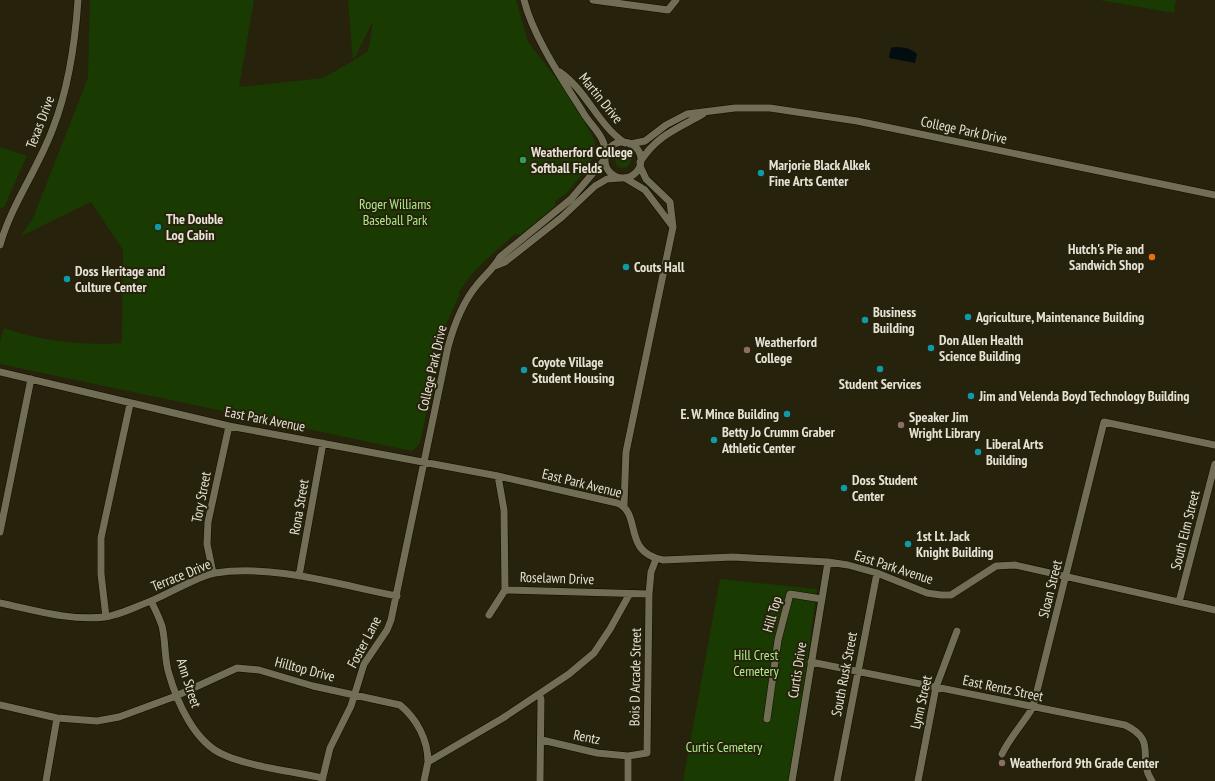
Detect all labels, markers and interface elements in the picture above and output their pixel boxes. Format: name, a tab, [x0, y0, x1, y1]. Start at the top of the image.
street label: Martin Drive	[575, 69, 627, 127]
street label: Texas Drive	[22, 93, 58, 151]
street label: College Park Drive	[919, 112, 1009, 148]
place label: Weatherford College Softball Fields	[530, 143, 633, 177]
marker: Weatherford College Softball Fields	[518, 155, 528, 165]
place label: Marjorie Black Alkek Fine Arts Center	[769, 156, 870, 190]
marker: Marjorie Black Alkek Fine Arts Center	[756, 168, 766, 178]
park label: Roger Williams Baseball Park	[359, 195, 431, 229]
place label: The Double Log Cabin	[166, 210, 223, 244]
marker: The Double Log Cabin	[153, 222, 163, 232]
place label: Hutch's Pie and Sandwich Shop	[1068, 240, 1144, 274]
marker: Hutch's Pie and Sandwich Shop	[1147, 252, 1157, 262]
place label: Couts Hall	[634, 258, 685, 276]
place label: Doss Heritage and Culture Center	[75, 262, 165, 296]
marker: Couts Hall	[621, 262, 631, 272]
marker: Doss Heritage and Culture Center	[62, 274, 72, 284]
place label: Business Building	[873, 303, 916, 337]
place label: Agriculture, Maintenance Building	[975, 308, 1144, 326]
marker: Agriculture, Maintenance Building	[963, 312, 973, 322]
marker: Business Building	[860, 315, 870, 325]
street label: College Park Drive	[413, 323, 451, 413]
place label: Don Allen Health Science Building	[939, 331, 1023, 365]
place label: Weatherford College	[754, 333, 817, 367]
marker: Don Allen Health Science Building	[926, 343, 936, 353]
marker: Weatherford College	[742, 345, 752, 355]
place label: Coyote Village Student Housing	[532, 353, 614, 387]
marker: Student Services	[875, 364, 885, 374]
marker: Coyote Village Student Housing	[519, 365, 529, 375]
place label: Student Services	[839, 375, 921, 393]
place label: Jim and Velenda Boyd Technology Building	[978, 387, 1189, 405]
marker: Jim and Velenda Boyd Technology Building	[966, 391, 976, 401]
street label: East Park Avenue	[223, 402, 307, 436]
place label: E. W. Mince Building	[680, 405, 779, 423]
place label: Speaker Jim Wright Library	[908, 408, 980, 442]
marker: E. W. Mince Building	[782, 409, 792, 419]
marker: Speaker Jim Wright Library	[896, 420, 906, 430]
place label: Betty Jo Crumm Graber Athletic Center	[721, 423, 836, 457]
marker: Betty Jo Crumm Graber Athletic Center	[709, 435, 719, 445]
place label: Liberal Arts Building	[986, 435, 1043, 469]
marker: Liberal Arts Building	[973, 447, 983, 457]
street label: East Park Avenue	[540, 464, 624, 502]
street label: Tory Street	[187, 470, 215, 524]
place label: Doss Student Center	[852, 471, 917, 505]
street label: Rona Street	[285, 478, 313, 536]
marker: Doss Student Center	[839, 483, 849, 493]
street label: South Elm Street	[1166, 488, 1204, 572]
place label: 1st Lt. Jack Knight Building	[916, 527, 993, 561]
marker: 1st Lt. Jack Knight Building	[903, 539, 913, 549]
street label: East Park Avenue	[852, 546, 936, 588]
street label: Terrace Drive	[149, 555, 214, 595]
street label: Sloan Street	[1034, 558, 1066, 620]
street label: Roselawn Drive	[519, 568, 595, 588]
street label: Hill Top	[758, 594, 786, 634]
street label: Foster Lane	[343, 613, 385, 671]
street label: Bois D Arcade Street	[625, 628, 645, 726]
street label: South Rusk Street	[827, 630, 861, 718]
street label: Curtis Drive	[784, 640, 810, 699]
park label: Hill Crest Cemetery	[733, 646, 779, 680]
street label: Hilltop Drive	[273, 652, 337, 686]
street label: Ann Street	[173, 656, 205, 710]
street label: East Rentz Street	[961, 671, 1045, 705]
street label: Lynn Street	[906, 673, 936, 730]
street label: Rentz	[572, 726, 602, 748]
park label: Curtis Cemetery	[686, 738, 763, 756]
place label: Weatherford 9th Grade Center	[1009, 754, 1160, 772]
marker: Weatherford 9th Grade Center	[997, 758, 1007, 768]

